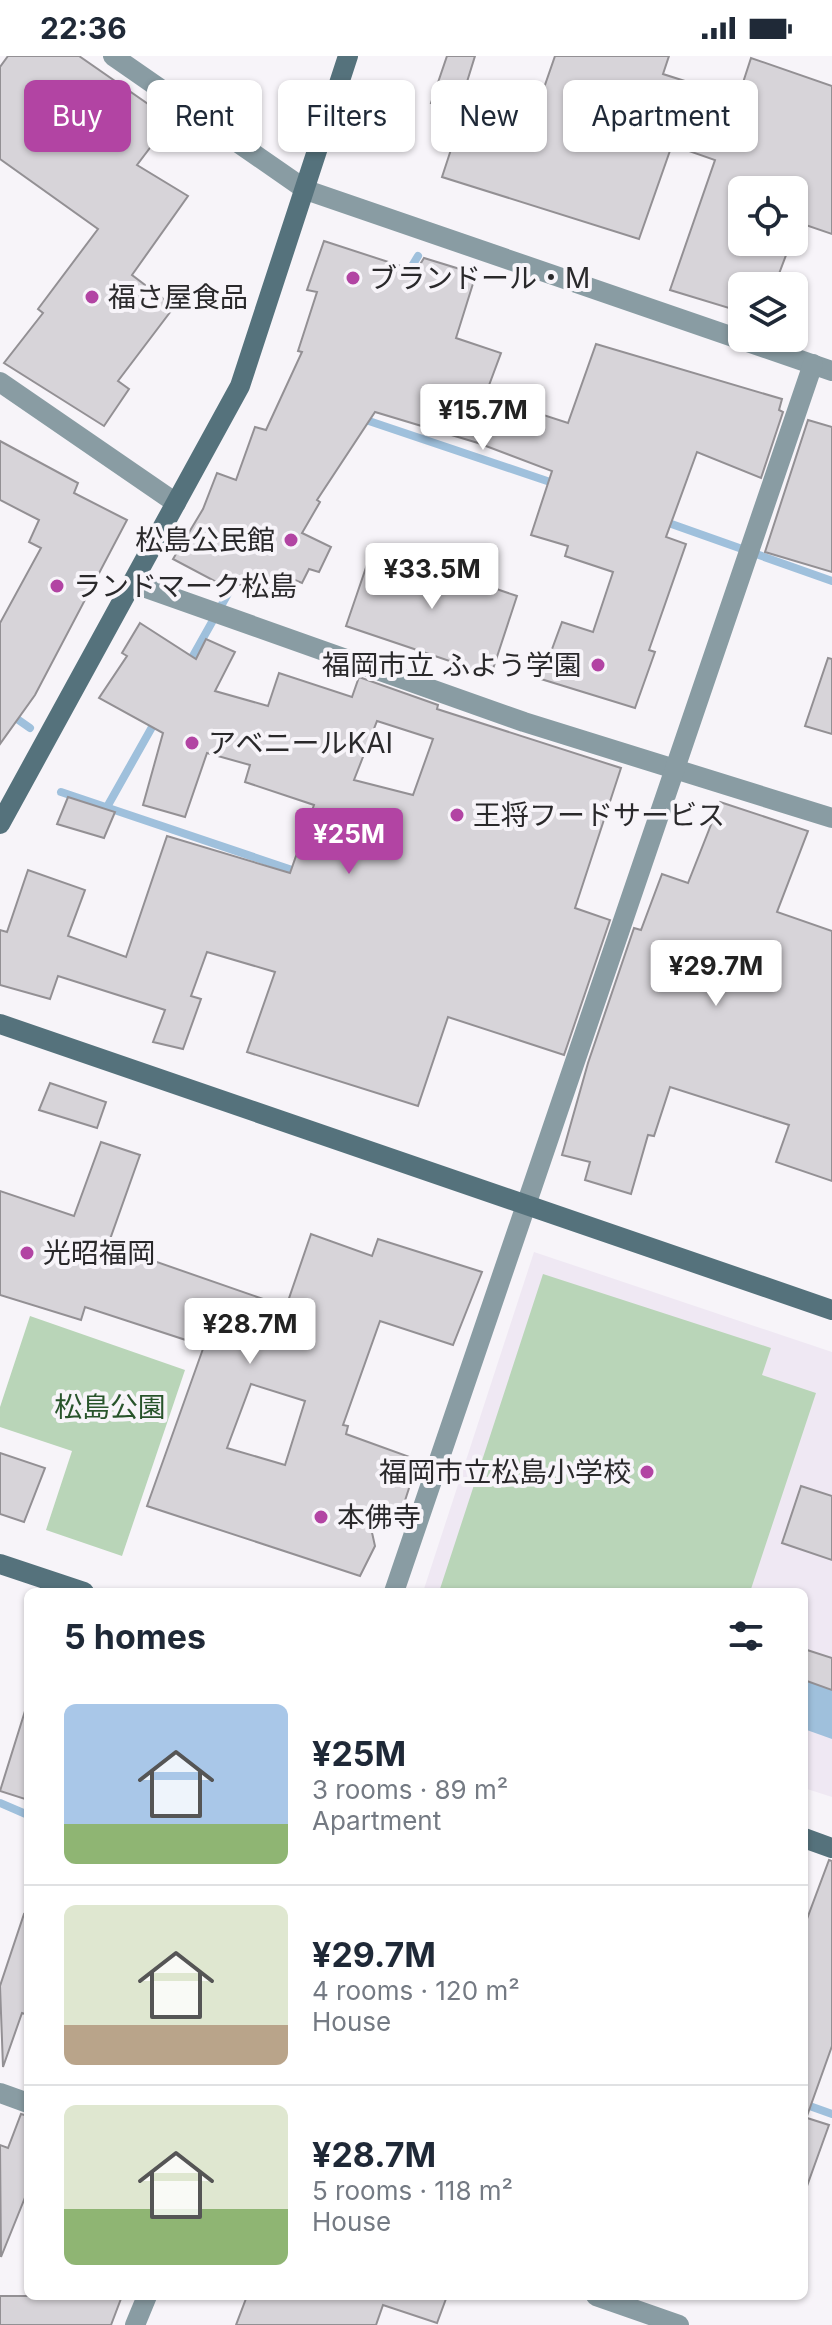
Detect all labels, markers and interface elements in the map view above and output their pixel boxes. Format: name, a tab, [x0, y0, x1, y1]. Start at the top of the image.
text: 22:36	[40, 10, 127, 46]
chip: Buy	[24, 80, 131, 152]
chip: Rent	[147, 80, 262, 152]
chip: Filters	[278, 80, 415, 152]
chip: New	[431, 80, 547, 152]
chip: Apartment	[563, 80, 758, 152]
map controls	[728, 176, 808, 352]
button: locate	[728, 176, 808, 256]
place label: ブランドール・M	[369, 261, 590, 295]
marker: ブランドール・M	[344, 269, 362, 287]
button: layers	[728, 272, 808, 352]
place label: 福さ屋食品	[108, 280, 248, 314]
marker: 福さ屋食品	[83, 288, 101, 306]
pin: ¥15.7M	[418, 384, 548, 452]
text: ¥15.7M	[438, 394, 528, 425]
place label: 松島公民館	[135, 523, 275, 557]
marker: 松島公民館	[282, 531, 300, 549]
pin: ¥33.5M	[367, 543, 497, 611]
text: ¥33.5M	[383, 553, 481, 584]
place label: ランドマーク松島	[73, 569, 297, 603]
marker: ランドマーク松島	[48, 577, 66, 595]
place label: 福岡市立 ふよう学園	[322, 648, 582, 682]
marker: 福岡市立 ふよう学園	[589, 656, 607, 674]
place label: アベニールKAI	[208, 726, 393, 760]
marker: アベニールKAI	[183, 734, 201, 752]
place label: 王将フードサービス	[473, 798, 725, 832]
marker: 王将フードサービス	[448, 806, 466, 824]
pin: ¥25M	[302, 808, 396, 876]
text: ¥25M	[313, 818, 385, 849]
pin: ¥29.7M	[651, 940, 781, 1008]
text: ¥29.7M	[669, 950, 763, 981]
place label: 光昭福岡	[43, 1236, 155, 1270]
marker: 光昭福岡	[18, 1244, 36, 1262]
pin: ¥28.7M	[185, 1298, 315, 1366]
text: ¥28.7M	[203, 1308, 297, 1339]
park label: 松島公園	[54, 1390, 166, 1424]
place label: 福岡市立松島小学校	[379, 1455, 631, 1489]
marker: 福岡市立松島小学校	[638, 1463, 656, 1481]
place label: 本佛寺	[337, 1500, 421, 1534]
marker: 本佛寺	[312, 1508, 330, 1526]
icon: filters	[724, 1614, 768, 1658]
text: 5 homes	[64, 1616, 206, 1657]
text: ¥25M	[312, 1733, 406, 1774]
icon: home	[128, 1736, 224, 1832]
text: 3 rooms · 89 m²	[312, 1774, 508, 1805]
text: Apartment	[312, 1805, 441, 1836]
text: ¥29.7M	[312, 1934, 436, 1975]
icon: home	[128, 1937, 224, 2033]
text: 4 rooms · 120 m²	[312, 1975, 520, 2006]
text: House	[312, 2006, 391, 2037]
text: ¥28.7M	[312, 2134, 436, 2175]
icon: home	[128, 2137, 224, 2233]
text: 5 rooms · 118 m²	[312, 2175, 513, 2206]
text: House	[312, 2206, 391, 2237]

